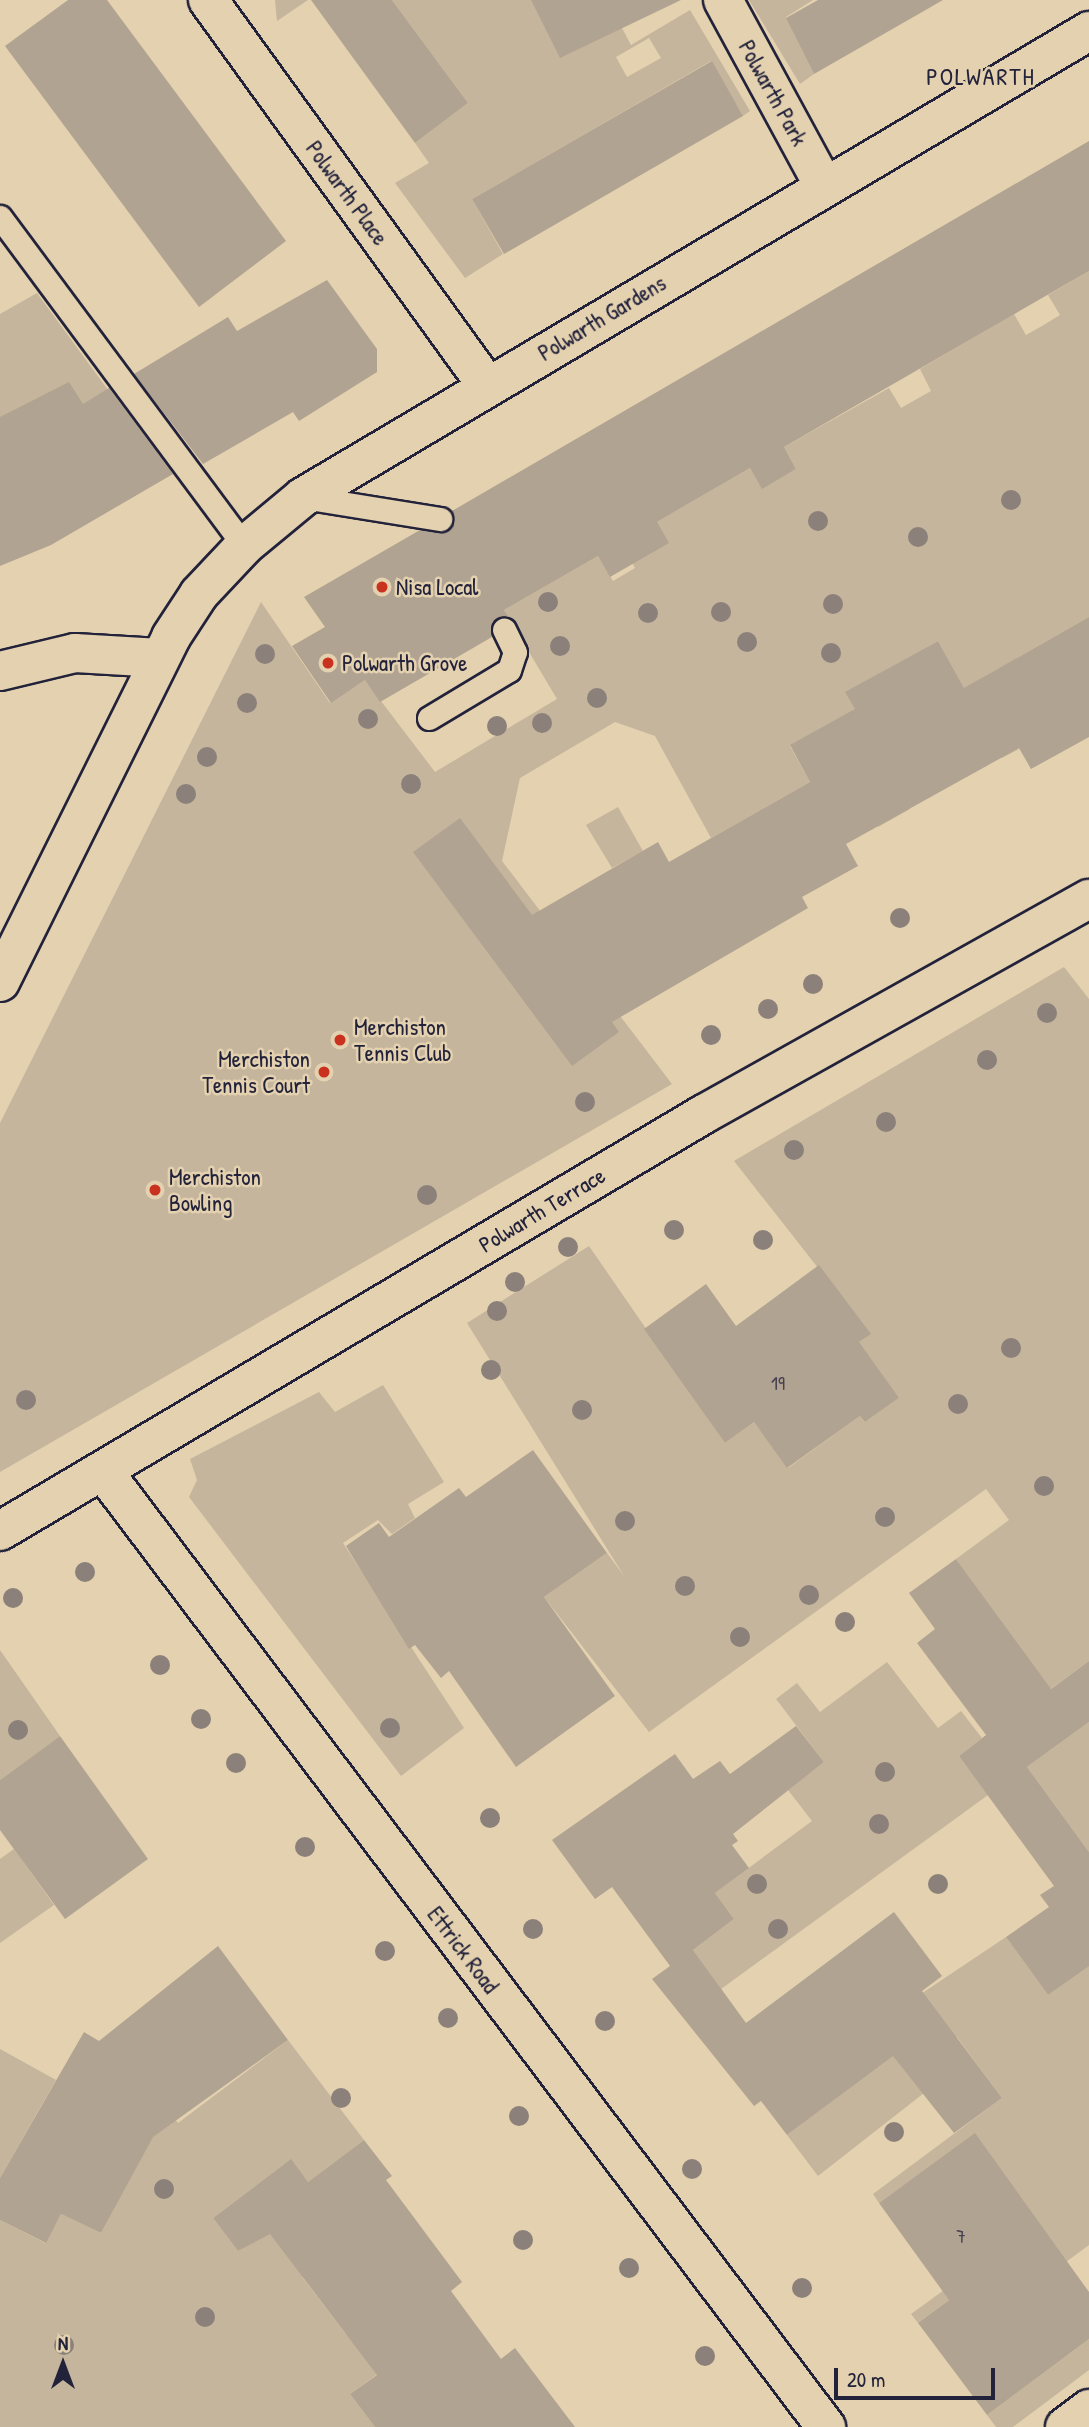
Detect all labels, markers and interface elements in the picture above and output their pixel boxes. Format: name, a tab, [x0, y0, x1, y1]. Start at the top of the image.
street label: Polwarth Park	[733, 35, 813, 151]
district label: POLWARTH	[927, 63, 1035, 91]
street label: Polwarth Place	[300, 135, 394, 251]
street label: Polwarth Gardens	[533, 269, 671, 367]
place label: Nisa Local	[396, 573, 478, 601]
marker: Nisa Local	[374, 579, 390, 595]
place label: Polwarth Grove	[342, 649, 467, 677]
marker: Polwarth Grove	[320, 655, 336, 671]
place label: Merchiston Tennis Club	[354, 1013, 451, 1067]
marker: Merchiston Tennis Club	[332, 1032, 348, 1048]
place label: Merchiston Tennis Court	[202, 1045, 310, 1099]
marker: Merchiston Tennis Court	[316, 1064, 332, 1080]
street label: Polwarth Terrace	[474, 1161, 610, 1259]
place label: Merchiston Bowling	[169, 1163, 261, 1217]
marker: Merchiston Bowling	[147, 1182, 163, 1198]
house number: 19	[771, 1373, 785, 1395]
street label: Ettrick Road	[421, 1901, 505, 1999]
house number: 7	[956, 2226, 966, 2248]
north arrow	[28, 2329, 98, 2399]
text: N	[58, 2330, 68, 2356]
scale bar	[837, 2354, 998, 2398]
text: 20 m	[847, 2365, 885, 2394]

